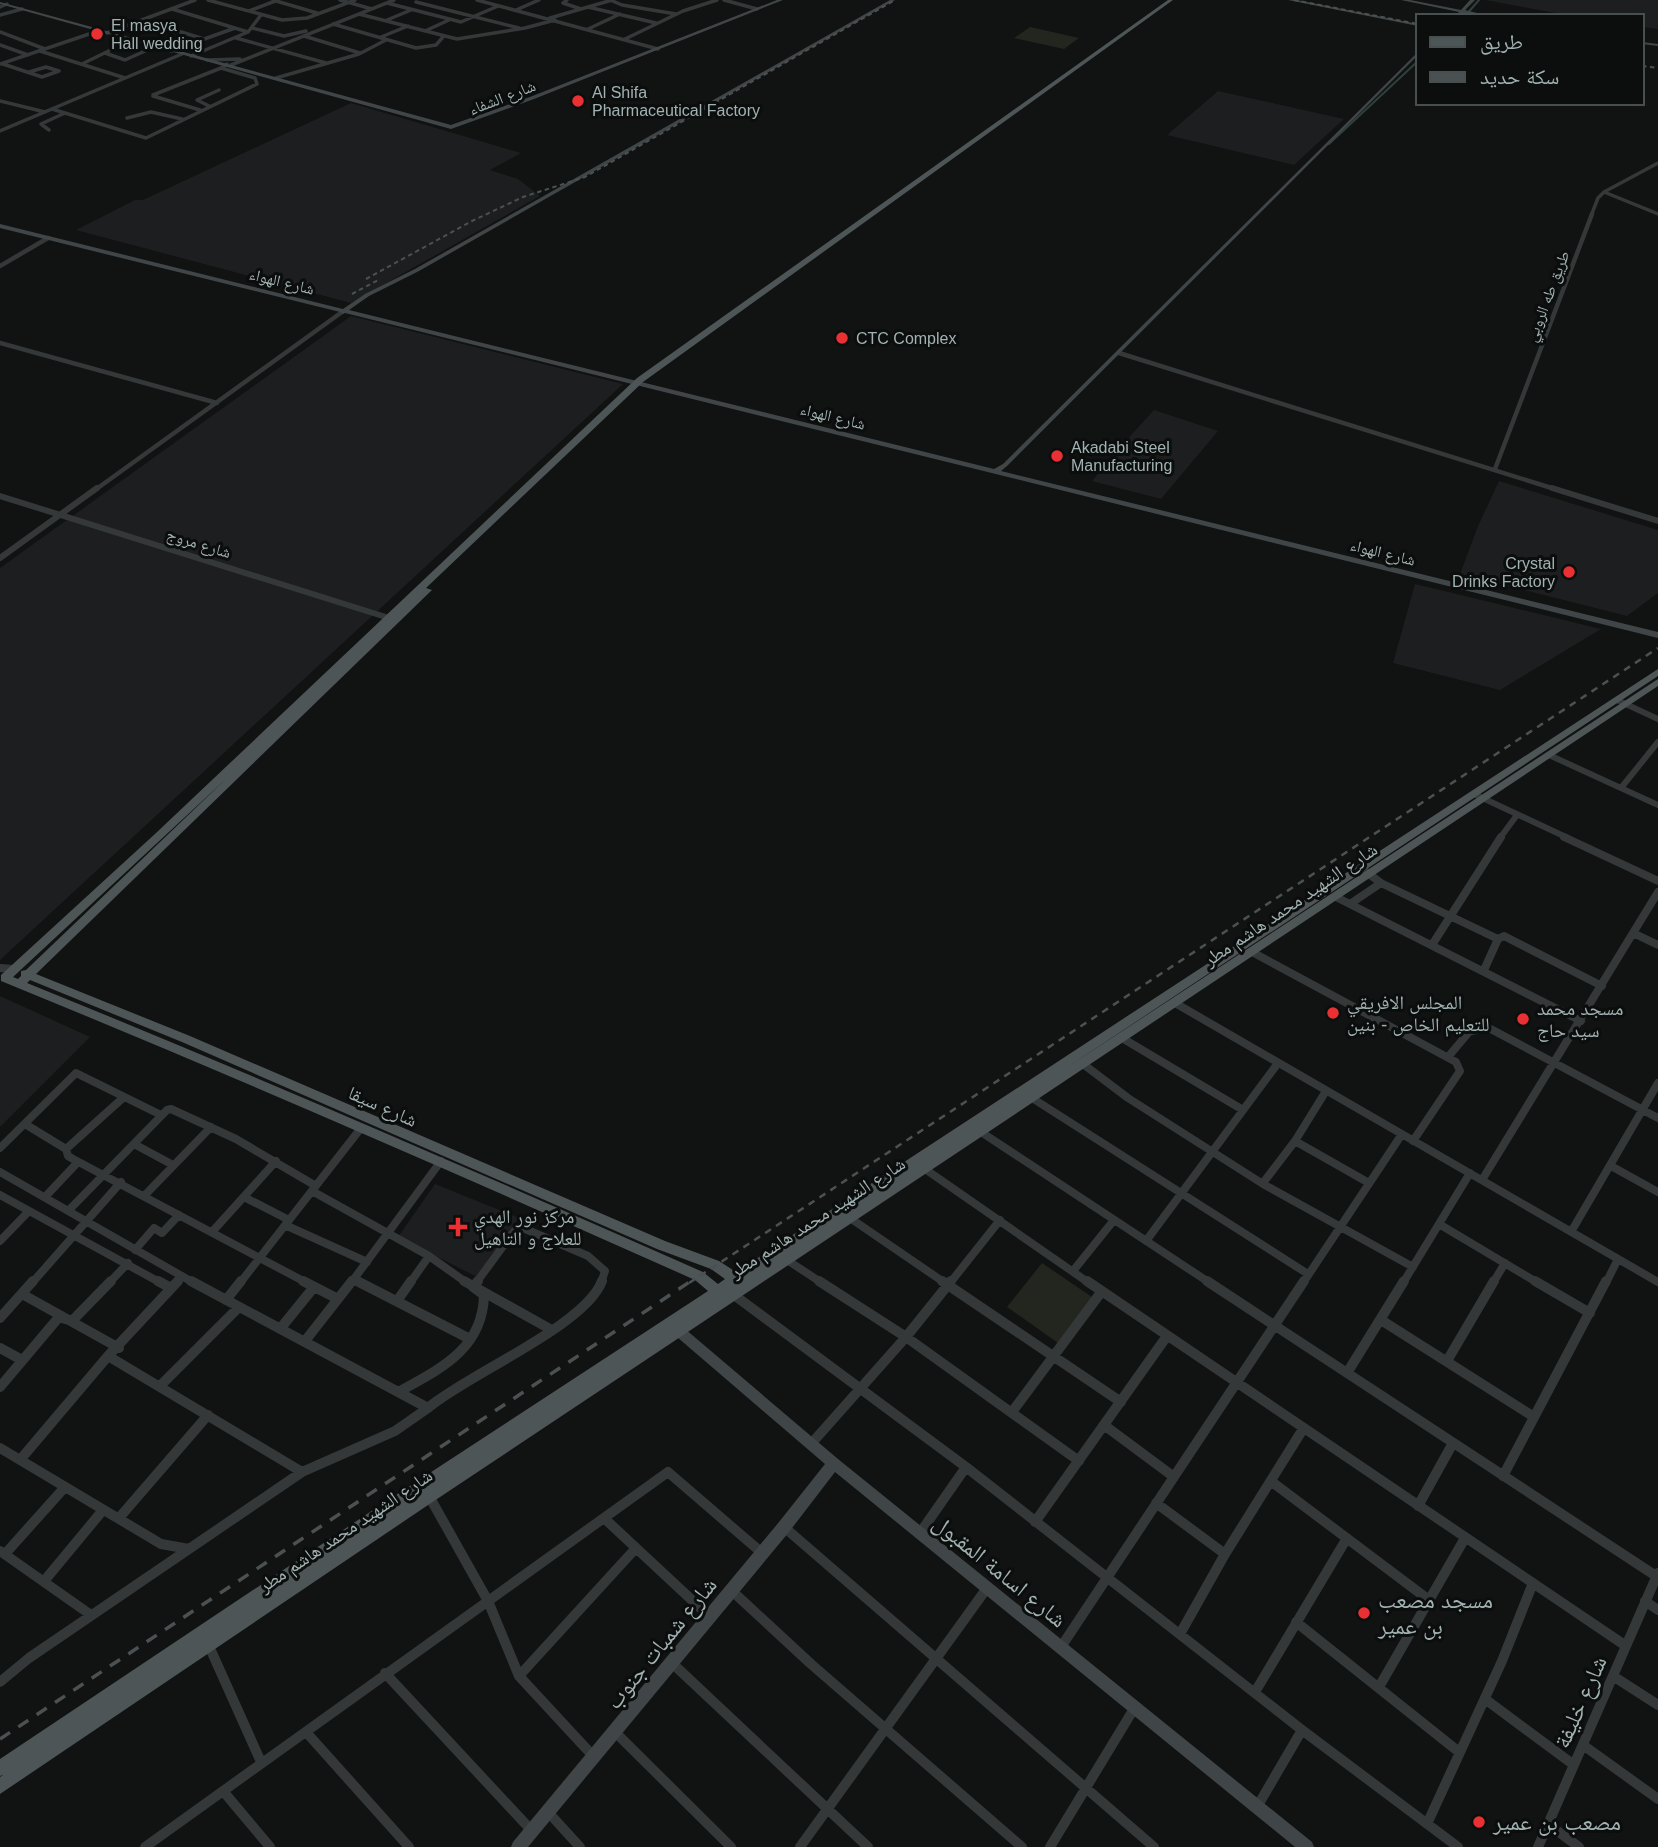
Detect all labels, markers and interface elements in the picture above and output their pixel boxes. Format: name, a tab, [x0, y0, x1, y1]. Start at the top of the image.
legend	[1416, 14, 1644, 105]
place label: El masya Hall wedding	[111, 17, 203, 52]
marker: El masya Hall wedding	[89, 26, 105, 42]
text: طريق	[1480, 30, 1523, 55]
text: سكة حديد	[1480, 65, 1559, 88]
street label: شارع الشفاء	[467, 77, 539, 120]
place label: Al Shifa Pharmaceutical Factory	[592, 84, 760, 119]
marker: Al Shifa Pharmaceutical Factory	[570, 93, 586, 109]
street label: طريق طه الروبي	[1522, 248, 1576, 346]
street label: شارع الهواء	[247, 265, 316, 300]
marker: CTC Complex	[834, 330, 850, 346]
place label: CTC Complex	[856, 330, 956, 347]
street label: شارع الهواء	[798, 400, 867, 435]
place label: Akadabi Steel Manufacturing	[1071, 439, 1172, 474]
marker: Akadabi Steel Manufacturing	[1049, 448, 1065, 464]
street label: شارع مروج	[164, 526, 233, 563]
street label: شارع الهواء	[1348, 536, 1417, 571]
place label: Crystal Drinks Factory	[1452, 555, 1555, 590]
marker: Crystal Drinks Factory	[1561, 564, 1577, 580]
street label: شارع الشهيد محمد هاشم مطر	[1199, 838, 1382, 973]
place label: المجلس الافريقي للتعليم الخاص - بنين	[1347, 992, 1490, 1037]
place label: مسجد محمد سيد حاج	[1537, 998, 1623, 1042]
marker: المجلس الافريقي للتعليم الخاص - بنين	[1325, 1005, 1341, 1021]
marker: مسجد محمد سيد حاج	[1515, 1011, 1531, 1027]
street label: شارع سيقا	[345, 1082, 420, 1132]
street label: شارع الشهيد محمد هاشم مطر	[725, 1153, 910, 1284]
place label: مركز نور الهدي للعلاج و التاهيل	[474, 1206, 582, 1250]
marker: مركز نور الهدي للعلاج و التاهيل	[448, 1217, 468, 1237]
street label: شارع الشهيد محمد هاشم مطر	[254, 1464, 437, 1599]
street label: شارع اسامة المقبول	[927, 1509, 1072, 1634]
street label: شارع شمبات جنوب	[600, 1572, 723, 1715]
place label: مسجد مصعب بن عمير	[1377, 1587, 1493, 1640]
marker: مسجد مصعب بن عمير	[1356, 1605, 1372, 1621]
street label: شارع خليفة	[1548, 1652, 1614, 1753]
place label: مصعب بن عمير	[1492, 1809, 1621, 1836]
marker: مصعب بن عمير	[1471, 1814, 1487, 1830]

